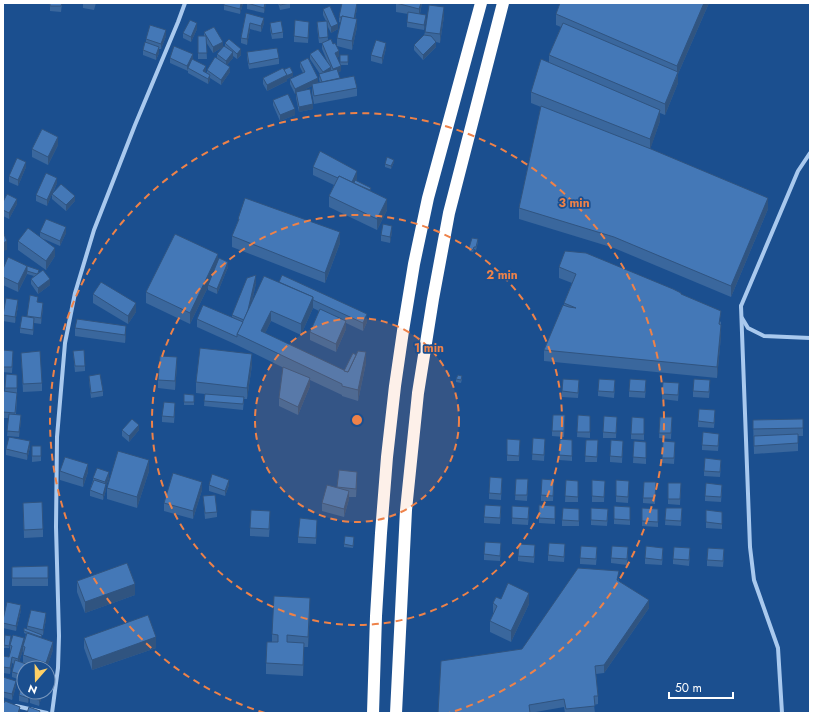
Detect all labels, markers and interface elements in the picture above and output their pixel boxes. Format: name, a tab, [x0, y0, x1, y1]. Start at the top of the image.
text: 3 min	[558, 194, 590, 212]
text: 2 min	[486, 266, 518, 284]
text: 1 min	[414, 339, 444, 357]
centre of rings	[350, 413, 364, 427]
north arrow	[16, 660, 56, 700]
scale bar	[669, 674, 733, 700]
text: 50 m	[675, 679, 702, 697]
text: N	[26, 680, 39, 698]

